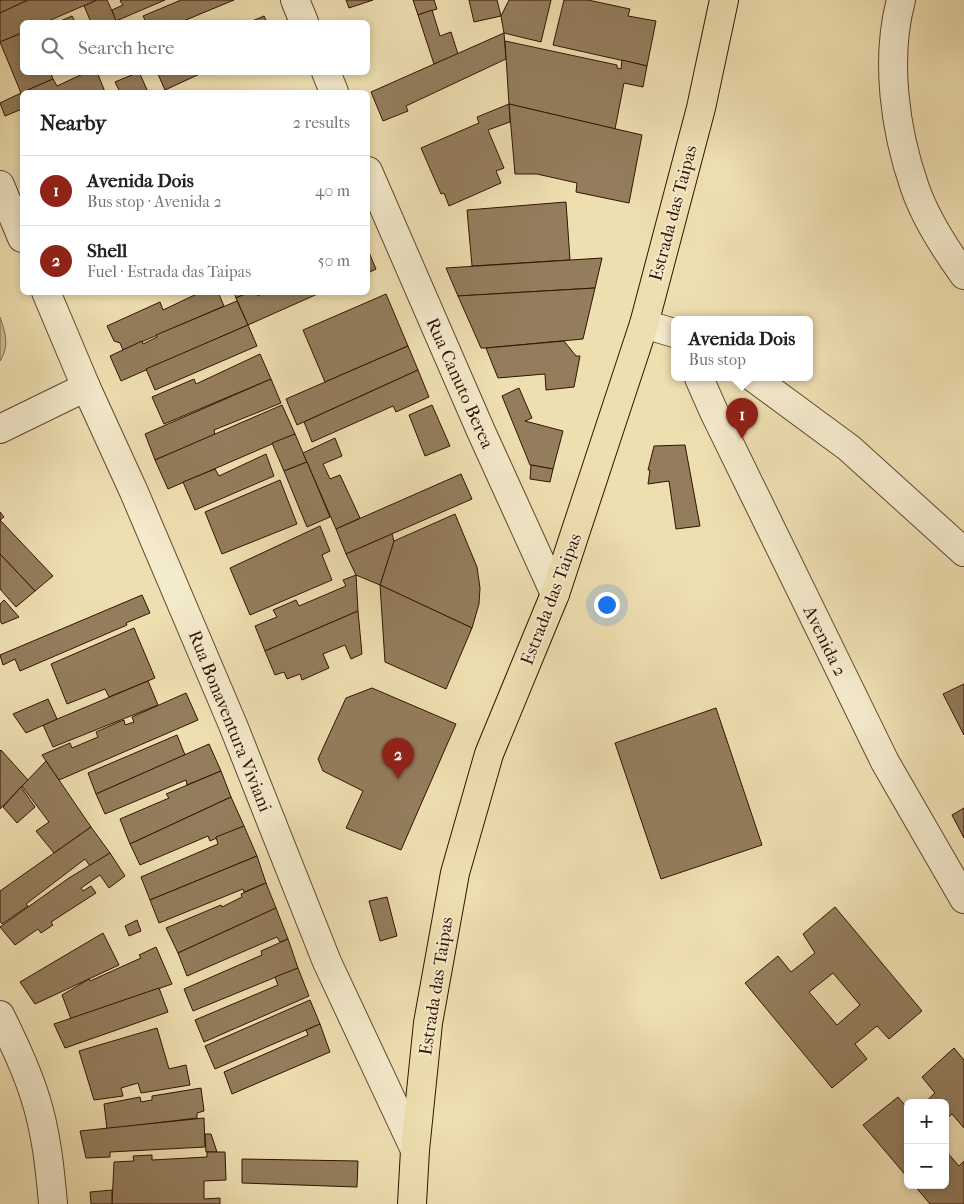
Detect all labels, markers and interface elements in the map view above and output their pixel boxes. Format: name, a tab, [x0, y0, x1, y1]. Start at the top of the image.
search box	[20, 20, 370, 75]
icon: search	[38, 34, 66, 62]
text: Search here	[78, 37, 174, 59]
text: Nearby	[40, 111, 106, 135]
text: 2 results	[293, 113, 350, 132]
street label: Estrada das Taipas	[645, 143, 702, 283]
text: Avenida Dois	[87, 170, 194, 192]
text: 1	[53, 181, 59, 200]
text: 40 m	[315, 181, 350, 200]
text: Bus stop · Avenida 2	[87, 192, 222, 211]
text: Shell	[87, 240, 127, 262]
text: 2	[52, 251, 60, 270]
text: 50 m	[318, 251, 350, 270]
text: Fuel · Estrada das Taipas	[87, 262, 251, 281]
street label: Rua Canuto Berea	[421, 315, 498, 452]
popup	[671, 316, 813, 381]
text: Avenida Dois	[689, 328, 795, 350]
text: Bus stop	[689, 350, 746, 369]
pin: 1	[726, 398, 758, 439]
street label: Estrada das Taipas	[517, 530, 586, 668]
your location	[594, 592, 620, 618]
street label: Avenida 2	[798, 602, 851, 680]
street label: Rua Bonaventura Viviani	[184, 627, 276, 816]
pin: 2	[382, 738, 414, 779]
street label: Estrada das Taipas	[415, 915, 458, 1057]
map controls	[904, 1099, 949, 1189]
button: +	[904, 1099, 949, 1144]
button: −	[904, 1144, 949, 1189]

